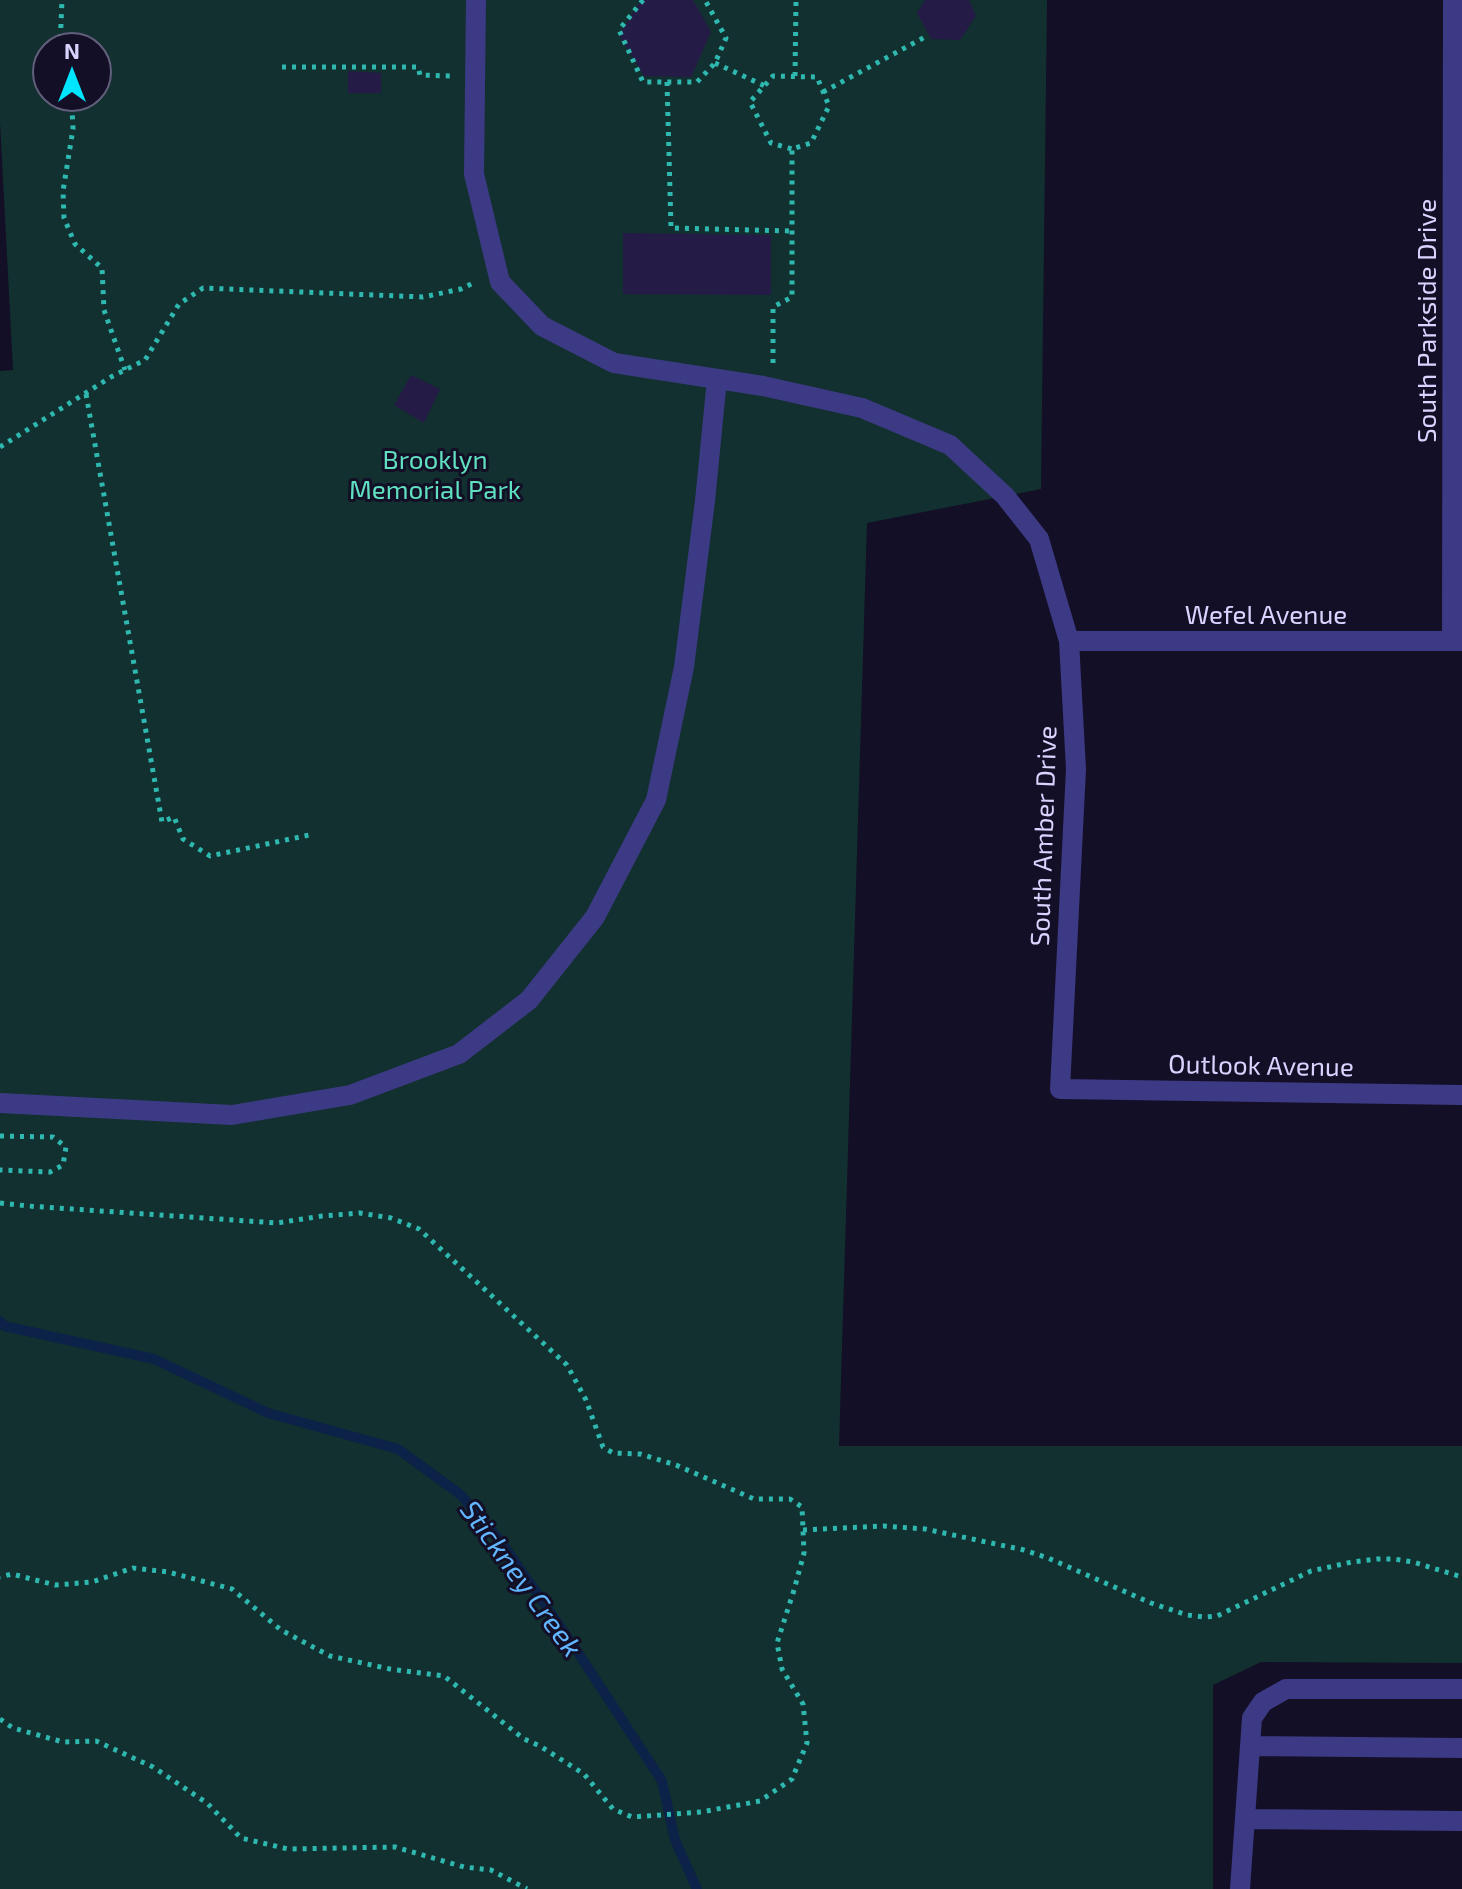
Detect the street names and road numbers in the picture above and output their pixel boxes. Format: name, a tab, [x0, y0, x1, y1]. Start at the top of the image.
street label: South Parkside Drive	[1411, 199, 1443, 443]
street label: Wefel Avenue	[1185, 599, 1347, 631]
street label: South Amber Drive	[1025, 725, 1063, 947]
street label: Outlook Avenue	[1168, 1049, 1354, 1083]

